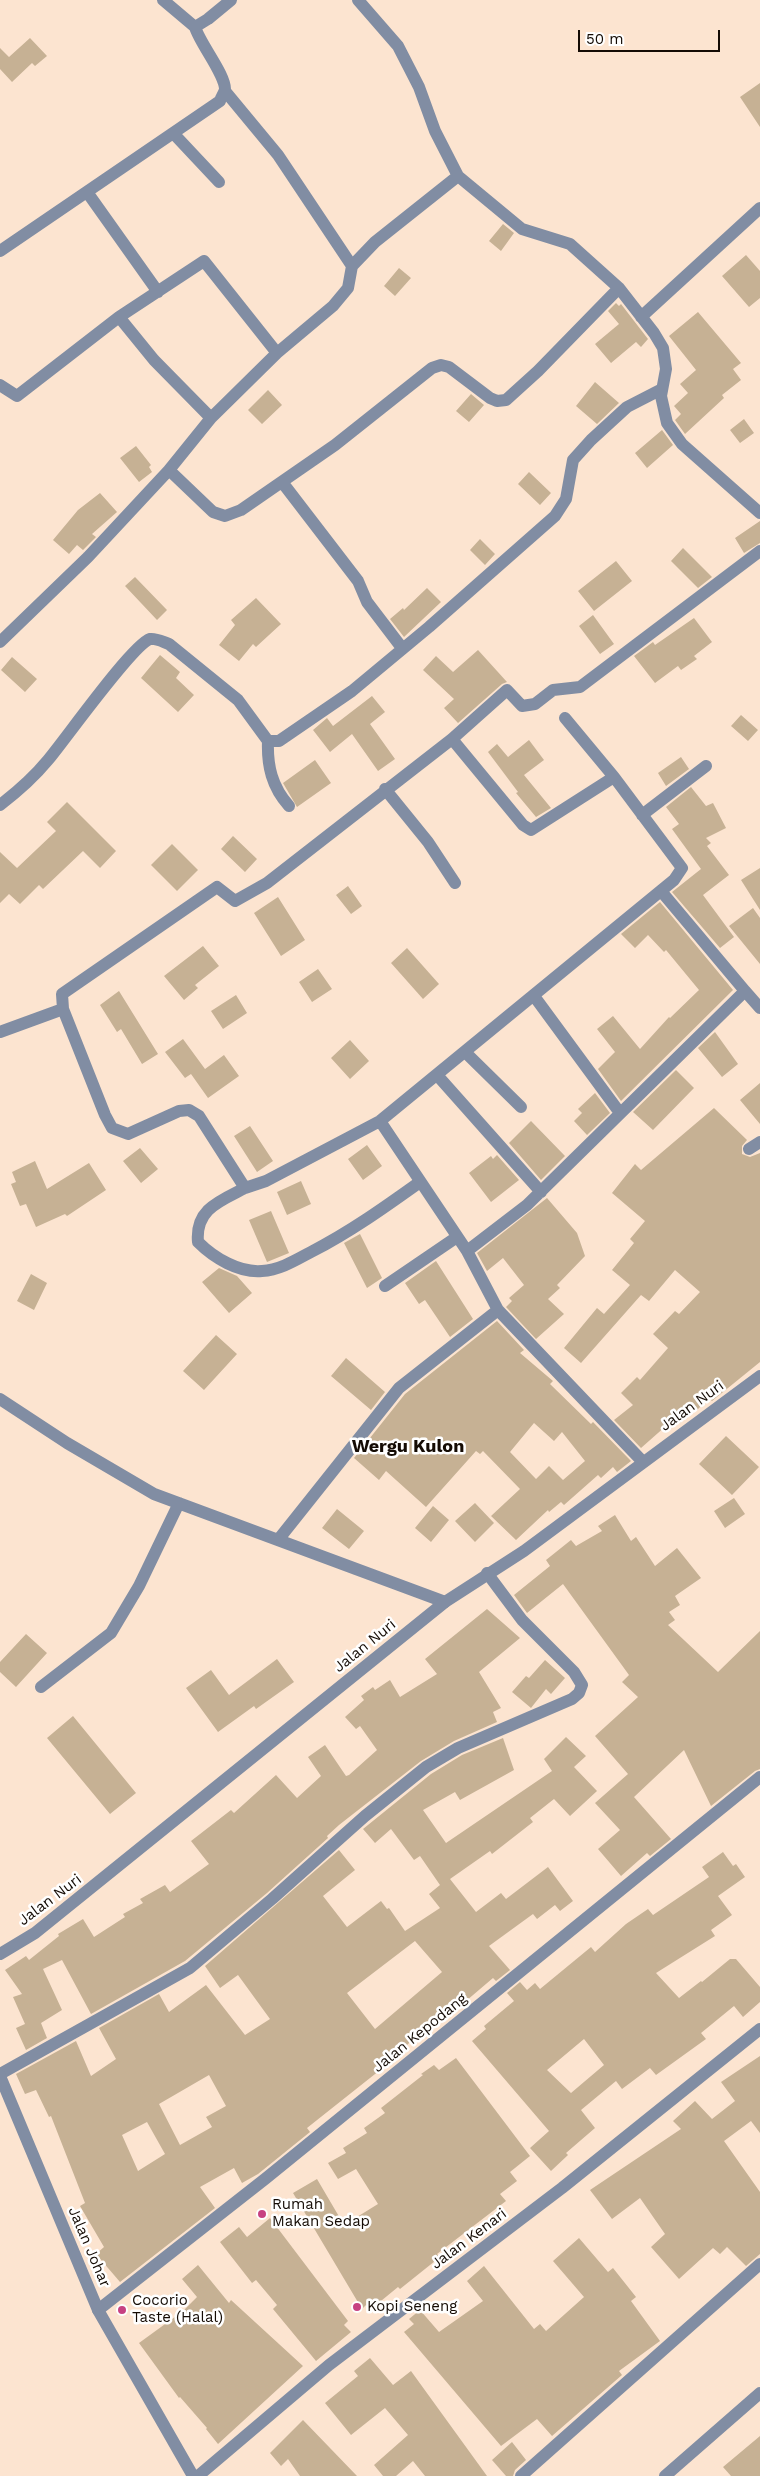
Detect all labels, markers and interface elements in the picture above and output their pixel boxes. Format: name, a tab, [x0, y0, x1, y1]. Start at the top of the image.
scale bar	[580, 20, 722, 52]
text: 50 m	[586, 30, 623, 48]
street label: Jalan Nuri	[657, 1377, 727, 1435]
district label: Wergu Kulon	[352, 1436, 464, 1458]
street label: Jalan Nuri	[330, 1616, 400, 1676]
street label: Jalan Nuri	[15, 1870, 85, 1930]
street label: Jalan Kepodang	[369, 1990, 471, 2076]
place label: Rumah Makan Sedap	[272, 2196, 370, 2231]
street label: Jalan Johar	[64, 2204, 114, 2290]
street label: Jalan Kenari	[428, 2205, 510, 2273]
marker: Rumah Makan Sedap	[256, 2208, 268, 2220]
place label: Cocorio Taste (Halal)	[132, 2292, 223, 2327]
place label: Kopi Seneng	[367, 2298, 457, 2316]
marker: Kopi Seneng	[351, 2301, 363, 2313]
marker: Cocorio Taste (Halal)	[116, 2304, 128, 2316]

